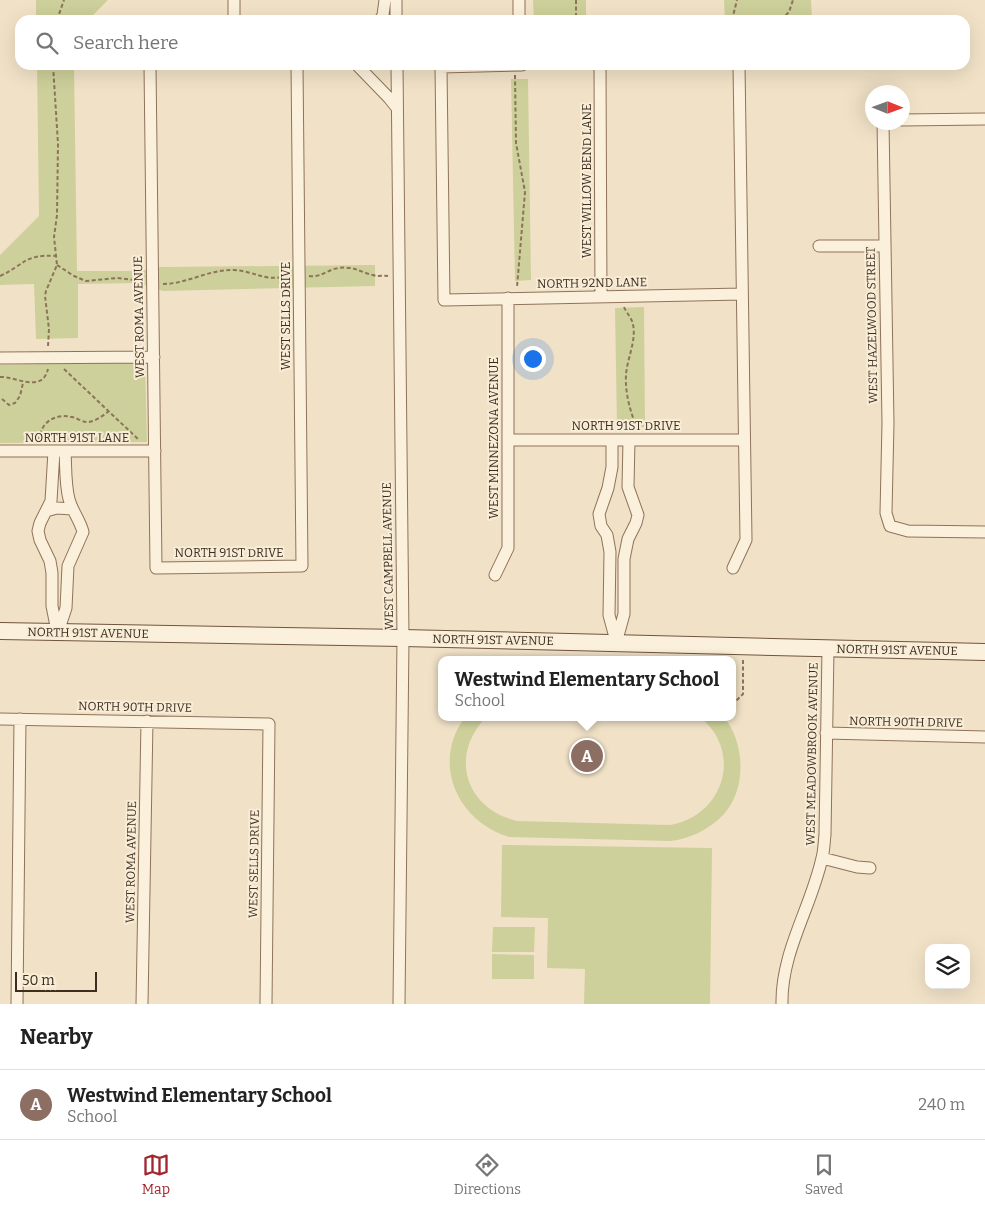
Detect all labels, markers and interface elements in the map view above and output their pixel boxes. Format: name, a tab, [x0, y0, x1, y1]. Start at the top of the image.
search box	[15, 15, 970, 70]
icon: search	[33, 29, 61, 57]
text: Search here	[73, 31, 178, 54]
north arrow	[865, 85, 910, 130]
street label: WEST WILLOW BEND LANE	[580, 104, 594, 258]
street label: WEST HAZELWOOD STREET	[864, 246, 880, 404]
street label: WEST ROMA AVENUE	[131, 256, 147, 378]
street label: WEST SELLS DRIVE	[279, 262, 293, 370]
street label: NORTH 92ND LANE	[537, 275, 647, 291]
your location	[520, 346, 546, 372]
street label: WEST MINNEZONA AVENUE	[487, 357, 501, 519]
street label: NORTH 91ST DRIVE	[572, 419, 680, 433]
street label: NORTH 91ST LANE	[25, 431, 129, 445]
street label: WEST CAMPBELL AVENUE	[380, 482, 396, 630]
street label: NORTH 91ST DRIVE	[175, 546, 283, 560]
street label: NORTH 91ST AVENUE	[27, 625, 149, 641]
street label: NORTH 91ST AVENUE	[432, 632, 554, 648]
street label: NORTH 91ST AVENUE	[836, 642, 958, 658]
popup	[438, 656, 736, 721]
street label: WEST MEADOWBROOK AVENUE	[803, 662, 821, 846]
text: Westwind Elementary School	[455, 668, 719, 691]
text: School	[455, 691, 505, 710]
street label: NORTH 90TH DRIVE	[78, 699, 192, 715]
street label: NORTH 90TH DRIVE	[849, 714, 963, 730]
pin: A	[571, 737, 603, 775]
street label: WEST ROMA AVENUE	[123, 801, 139, 923]
street label: WEST SELLS DRIVE	[246, 810, 262, 918]
map controls	[925, 944, 970, 989]
button: layers	[925, 944, 970, 989]
scale bar	[15, 969, 98, 992]
text: 50 m	[22, 972, 55, 989]
text: Nearby	[20, 1024, 93, 1050]
text: Westwind Elementary School	[67, 1084, 332, 1107]
text: A	[30, 1095, 42, 1114]
text: 240 m	[918, 1095, 965, 1114]
text: School	[67, 1107, 117, 1126]
tab: Map	[142, 1151, 170, 1198]
tab: Directions	[454, 1151, 521, 1198]
tab: Saved	[805, 1151, 843, 1198]

